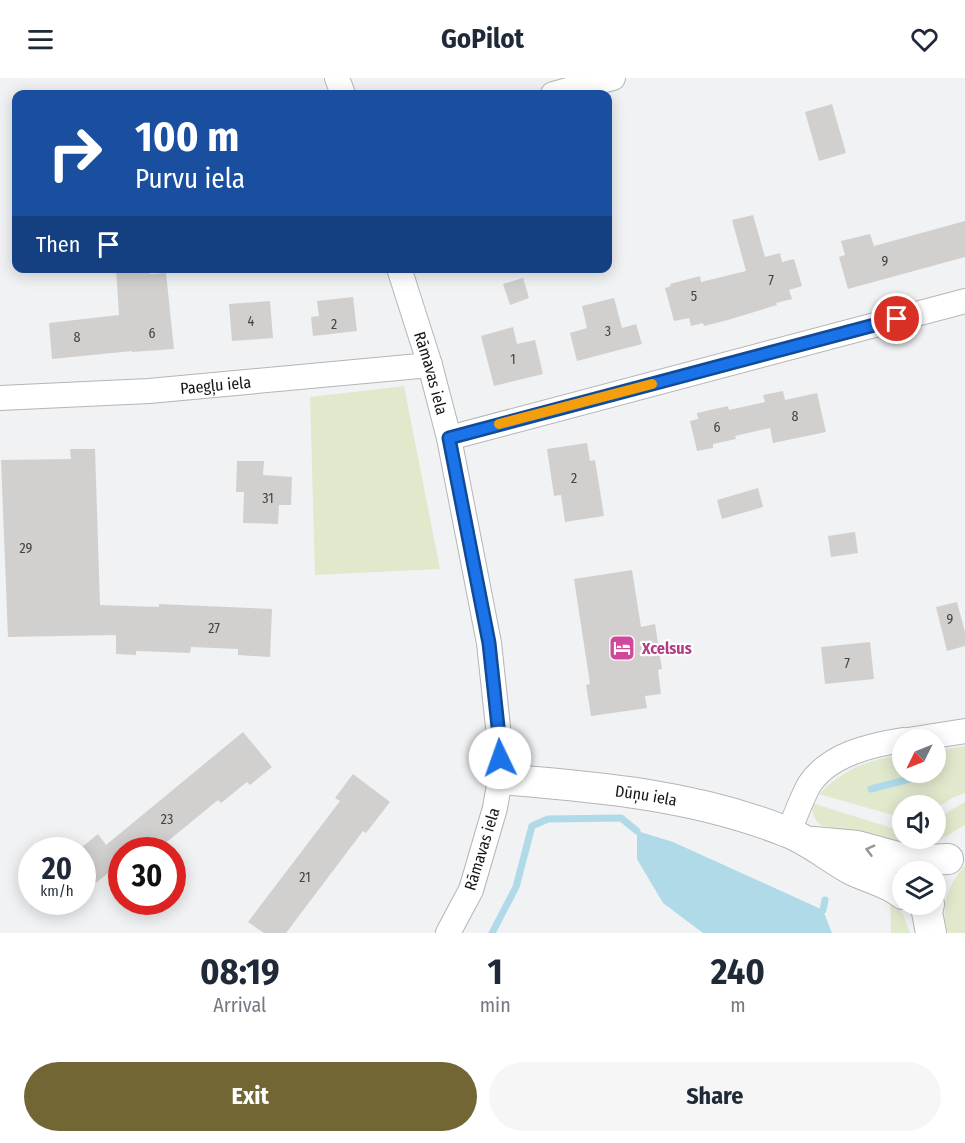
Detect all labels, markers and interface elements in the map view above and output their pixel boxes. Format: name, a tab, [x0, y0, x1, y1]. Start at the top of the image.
icon: menu	[24, 23, 57, 56]
text: GoPilot	[441, 23, 524, 55]
icon: heart	[908, 23, 941, 56]
text: 100 m	[135, 112, 239, 162]
icon: right	[36, 114, 114, 192]
text: Purvu iela	[135, 163, 245, 195]
icon: arrive	[92, 228, 125, 261]
text: Then	[36, 231, 80, 258]
house number: 9	[882, 253, 889, 270]
house number: 7	[768, 272, 774, 289]
house number: 5	[691, 288, 697, 305]
pin	[871, 293, 922, 344]
icon: arrive	[880, 302, 913, 335]
house number: 4	[248, 313, 255, 330]
house number: 2	[331, 316, 337, 333]
house number: 3	[605, 323, 611, 340]
house number: 6	[149, 325, 156, 342]
house number: 8	[74, 329, 81, 346]
street label: Rāmavas iela	[410, 329, 452, 417]
house number: 1	[510, 351, 516, 368]
street label: Paegļu iela	[179, 372, 252, 398]
house number: 8	[792, 408, 799, 425]
house number: 6	[714, 419, 721, 436]
house number: 2	[571, 470, 577, 487]
house number: 31	[262, 490, 274, 507]
house number: 29	[20, 540, 33, 557]
house number: 9	[947, 611, 954, 628]
house number: 27	[208, 620, 220, 637]
hotel icon: Xcelsus	[607, 633, 637, 663]
place label: Xcelsus	[641, 639, 692, 658]
house number: 7	[844, 655, 850, 672]
position arrow	[468, 726, 532, 790]
north arrow	[892, 729, 946, 783]
map controls	[892, 729, 946, 915]
street label: Dūņu iela	[614, 781, 679, 809]
button: sound	[892, 795, 946, 849]
street label: Rāmavas iela	[460, 805, 504, 893]
house number: 23	[161, 811, 173, 828]
speed limit sign: 30	[108, 837, 186, 915]
one-way arrow	[865, 845, 876, 857]
text: 20	[42, 851, 72, 887]
button: layers	[892, 861, 946, 915]
house number: 21	[299, 869, 311, 886]
text: km/h	[40, 882, 74, 900]
text: 08:19	[200, 950, 280, 994]
text: 1	[488, 950, 503, 994]
text: 240	[711, 950, 765, 994]
text: Arrival	[213, 993, 266, 1017]
text: min	[480, 993, 511, 1017]
text: m	[730, 993, 746, 1017]
button: Exit	[24, 1062, 477, 1131]
button: Share	[489, 1062, 941, 1131]

